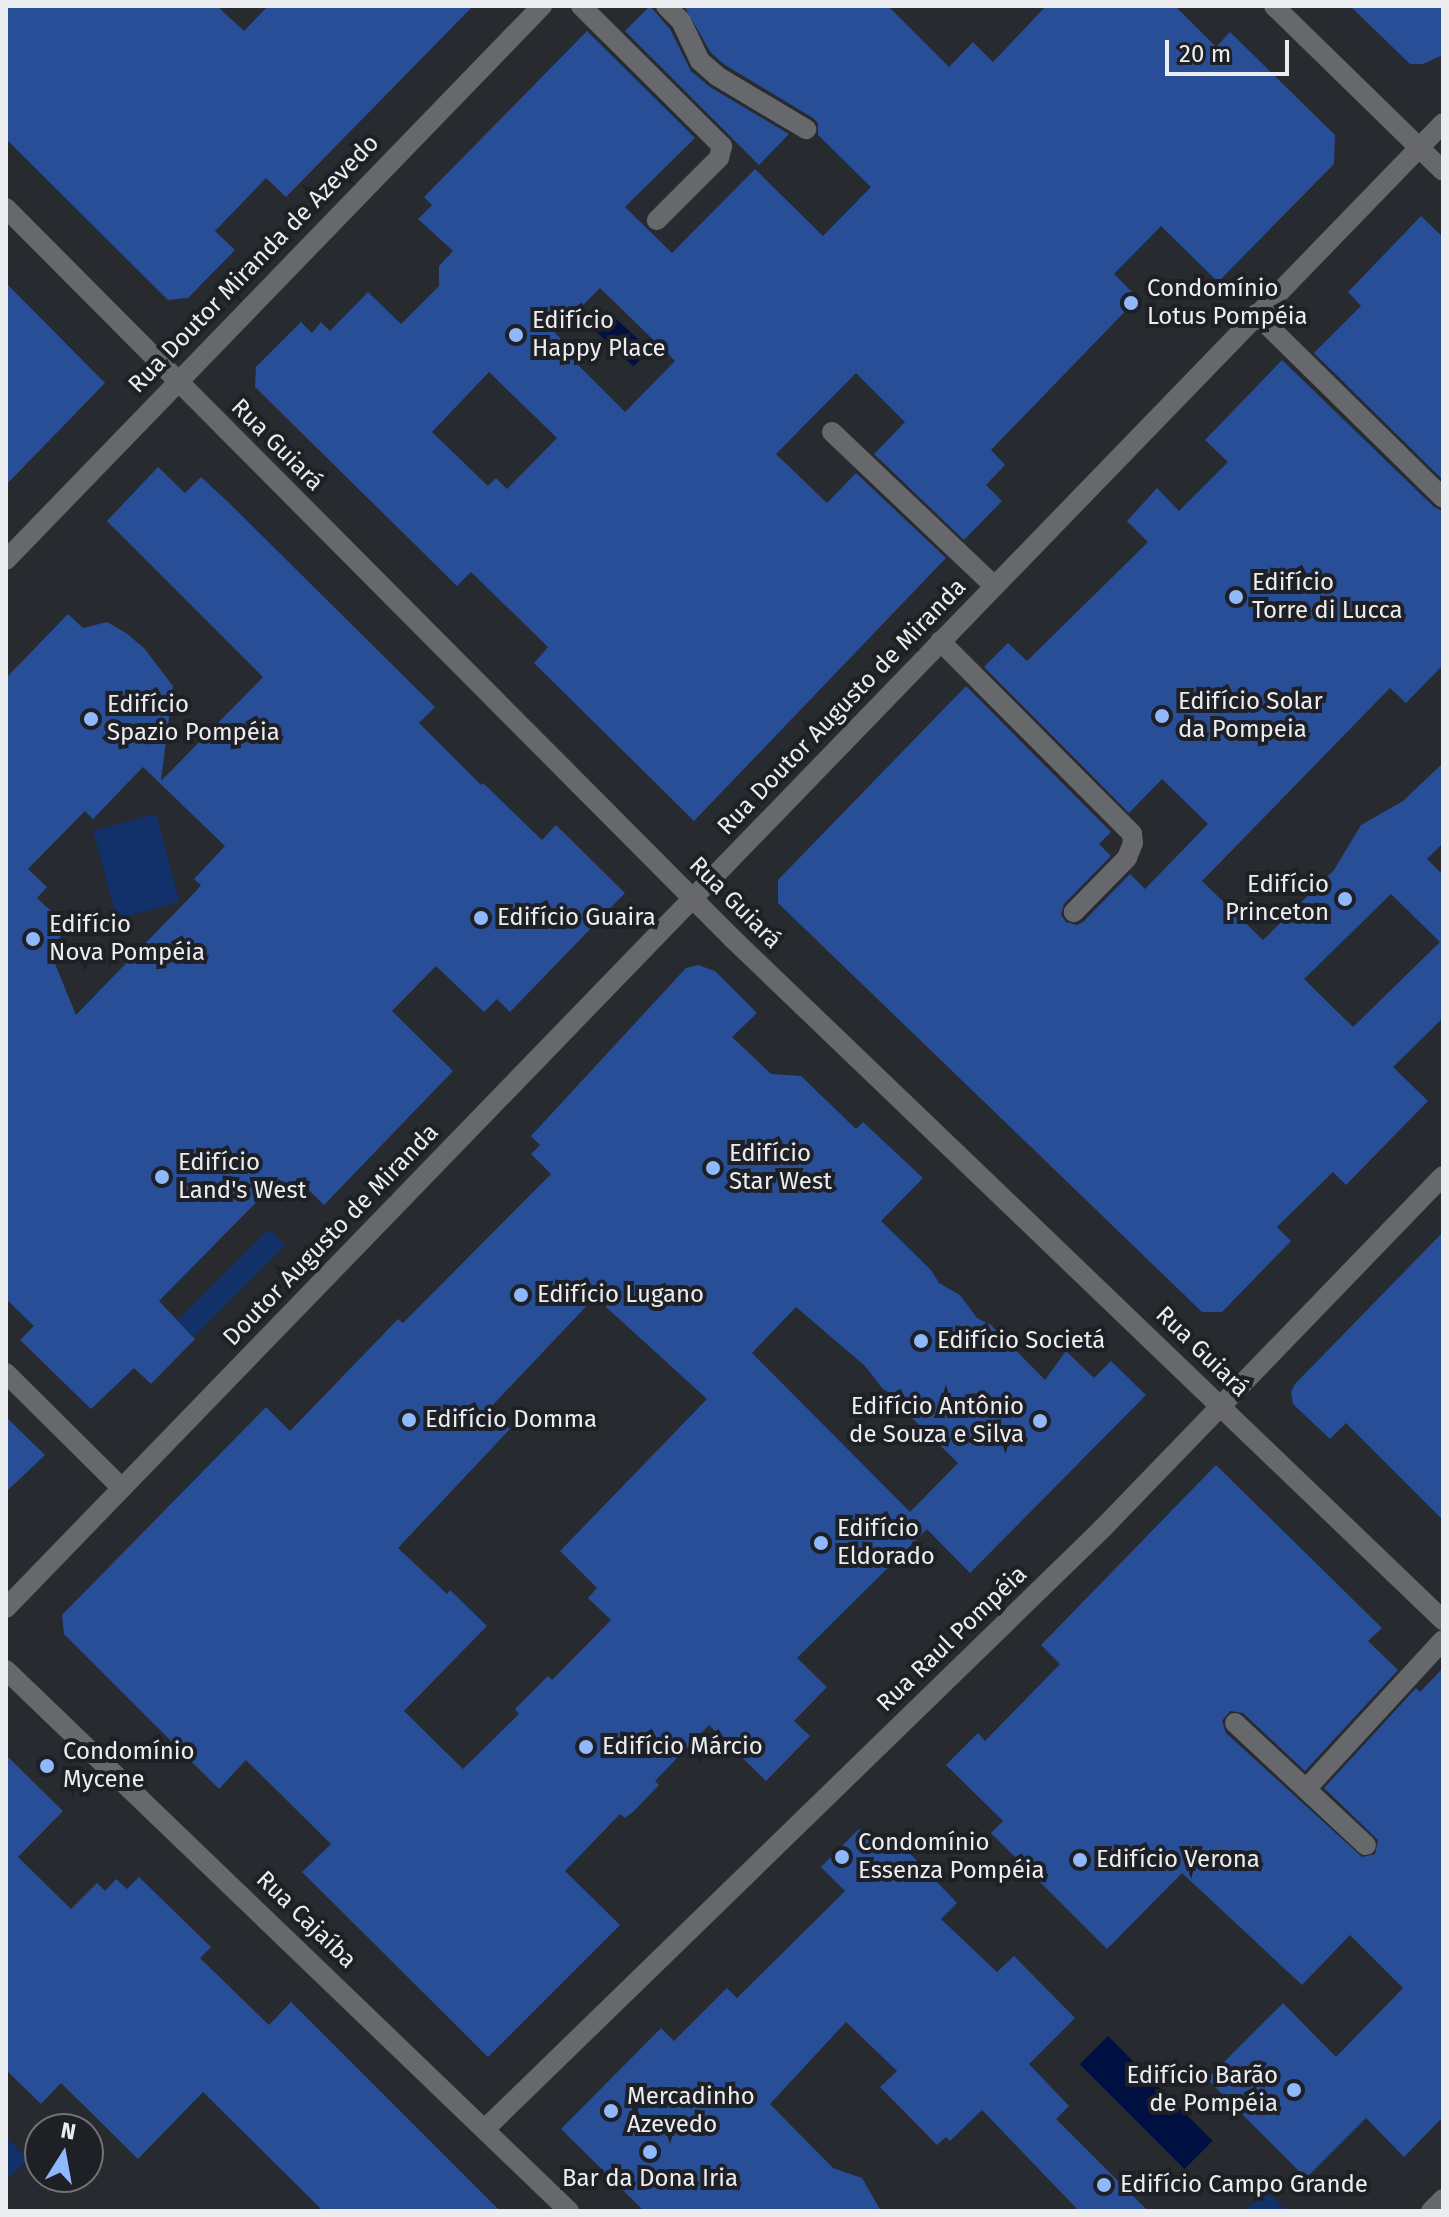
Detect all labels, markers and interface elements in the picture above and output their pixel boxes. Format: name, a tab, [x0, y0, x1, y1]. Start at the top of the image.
scale bar	[1169, 24, 1293, 74]
text: 20 m	[1179, 40, 1231, 68]
street label: Rua Doutor Miranda de Azevedo	[123, 129, 385, 399]
place label: Condomínio Lotus Pompéia	[1147, 275, 1308, 331]
marker: Condomínio Lotus Pompéia	[1122, 294, 1140, 312]
place label: Edifício Happy Place	[532, 307, 666, 363]
marker: Edifício Happy Place	[507, 326, 525, 344]
street label: Rua Guiará	[225, 393, 329, 497]
place label: Edifício Torre di Lucca	[1252, 569, 1403, 625]
street label: Rua Doutor Augusto de Miranda	[712, 573, 972, 841]
marker: Edifício Torre di Lucca	[1227, 588, 1245, 606]
place label: Edifício Solar da Pompeia	[1178, 688, 1323, 744]
place label: Edifício Spazio Pompéia	[107, 691, 280, 747]
marker: Edifício Solar da Pompeia	[1153, 707, 1171, 725]
marker: Edifício Spazio Pompéia	[82, 710, 100, 728]
street label: Rua Guiará	[683, 851, 787, 955]
place label: Edifício Princeton	[1225, 871, 1329, 927]
marker: Edifício Princeton	[1336, 890, 1354, 908]
place label: Edifício Guaira	[497, 904, 656, 932]
marker: Edifício Guaira	[472, 909, 490, 927]
place label: Edifício Nova Pompéia	[49, 911, 205, 967]
marker: Edifício Nova Pompéia	[24, 930, 42, 948]
street label: Doutor Augusto de Miranda	[217, 1118, 445, 1352]
place label: Edifício Star West	[729, 1140, 832, 1196]
place label: Edifício Land's West	[178, 1149, 306, 1205]
marker: Edifício Star West	[704, 1159, 722, 1177]
marker: Edifício Land's West	[153, 1168, 171, 1186]
place label: Edifício Lugano	[537, 1281, 704, 1309]
marker: Edifício Lugano	[512, 1286, 530, 1304]
street label: Rua Guiará	[1149, 1301, 1255, 1403]
place label: Edifício Societá	[937, 1327, 1105, 1355]
marker: Edifício Societá	[912, 1332, 930, 1350]
place label: Edifício Antônio de Souza e Silva	[849, 1393, 1024, 1449]
place label: Edifício Domma	[425, 1406, 597, 1434]
marker: Edifício Domma	[400, 1411, 418, 1429]
marker: Edifício Antônio de Souza e Silva	[1031, 1412, 1049, 1430]
place label: Edifício Eldorado	[837, 1515, 935, 1571]
marker: Edifício Eldorado	[812, 1534, 830, 1552]
street label: Rua Raul Pompéia	[871, 1560, 1033, 1718]
place label: Edifício Márcio	[602, 1733, 763, 1761]
place label: Condomínio Mycene	[63, 1738, 195, 1794]
marker: Edifício Márcio	[577, 1738, 595, 1756]
marker: Condomínio Mycene	[38, 1757, 56, 1775]
place label: Condomínio Essenza Pompéia	[858, 1829, 1045, 1885]
place label: Edifício Verona	[1096, 1846, 1260, 1874]
marker: Condomínio Essenza Pompéia	[833, 1848, 851, 1866]
marker: Edifício Verona	[1071, 1851, 1089, 1869]
street label: Rua Cajaíba	[250, 1865, 362, 1975]
place label: Edifício Barão de Pompéia	[1127, 2062, 1278, 2118]
marker: Edifício Barão de Pompéia	[1285, 2081, 1303, 2099]
place label: Mercadinho Azevedo	[627, 2083, 755, 2139]
marker: Mercadinho Azevedo	[602, 2102, 620, 2120]
north arrow	[24, 2113, 104, 2193]
text: N	[59, 2116, 78, 2146]
marker: Bar da Dona Iria	[641, 2143, 659, 2161]
place label: Bar da Dona Iria	[562, 2165, 738, 2193]
place label: Edifício Campo Grande	[1120, 2171, 1368, 2199]
marker: Edifício Campo Grande	[1095, 2176, 1113, 2194]

